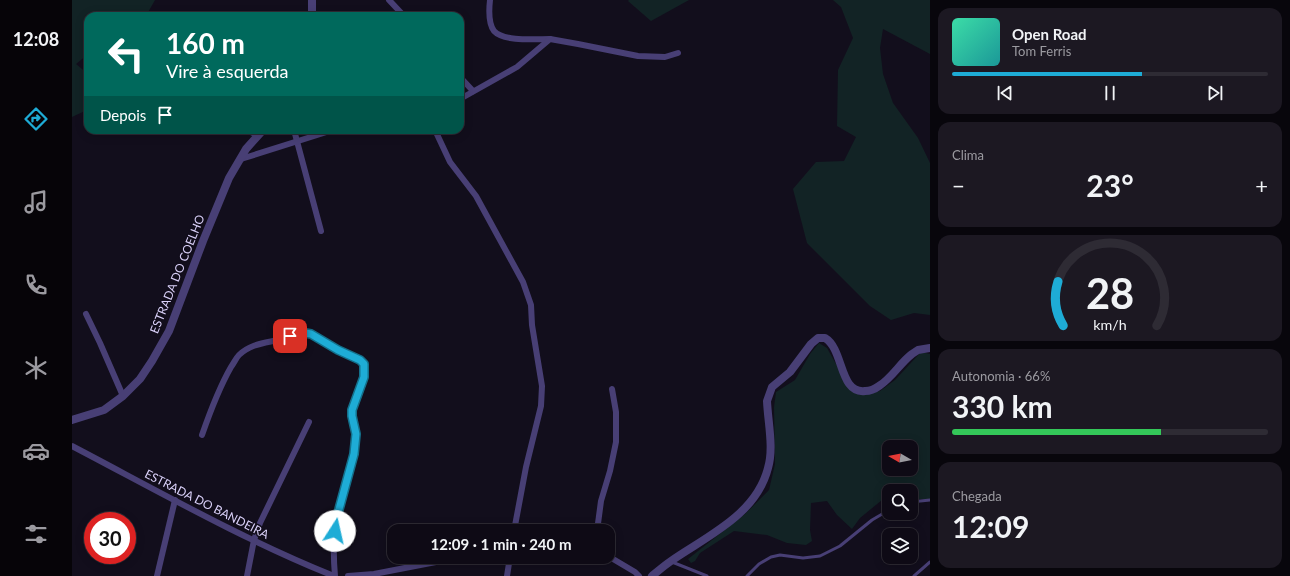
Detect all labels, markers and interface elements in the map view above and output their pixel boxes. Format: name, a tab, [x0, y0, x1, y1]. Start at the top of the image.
text: Open Road	[1012, 25, 1087, 43]
text: 160 m	[166, 26, 245, 60]
text: 12:08	[13, 28, 59, 50]
icon: left	[100, 28, 152, 80]
text: Tom Ferris	[1012, 43, 1071, 59]
text: Vire à esquerda	[166, 60, 289, 82]
icon: previous	[994, 82, 1016, 104]
icon: pause	[1099, 82, 1121, 104]
icon: next	[1204, 82, 1226, 104]
icon: arrive	[154, 104, 176, 126]
icon: directions	[22, 105, 50, 133]
text: Depois	[100, 106, 146, 124]
text: Clima	[952, 147, 984, 163]
text: 23°	[1086, 167, 1134, 203]
text: −	[952, 172, 965, 199]
text: +	[1255, 172, 1268, 199]
icon: music	[22, 188, 50, 216]
street label: ESTRADA DO COELHO	[146, 212, 208, 336]
text: 28	[1086, 268, 1134, 318]
icon: phone	[22, 271, 50, 299]
text: km/h	[1093, 316, 1127, 333]
pin	[273, 319, 307, 353]
icon: arrive	[279, 325, 301, 347]
icon: climate	[22, 354, 50, 382]
text: Autonomia · 66%	[952, 368, 1050, 384]
text: 330 km	[952, 388, 1053, 424]
icon: car	[22, 437, 50, 465]
north arrow	[882, 440, 918, 476]
map controls	[882, 440, 918, 564]
street label: ESTRADA DO BANDEIRA	[142, 466, 272, 542]
button: search	[882, 484, 918, 520]
text: Chegada	[952, 488, 1002, 504]
text: 12:09	[952, 508, 1029, 544]
position arrow	[314, 510, 356, 552]
speed limit sign: 30	[84, 512, 136, 564]
icon: filters	[22, 520, 50, 548]
button: layers	[882, 528, 918, 564]
text: 12:09 · 1 min · 240 m	[431, 535, 571, 553]

